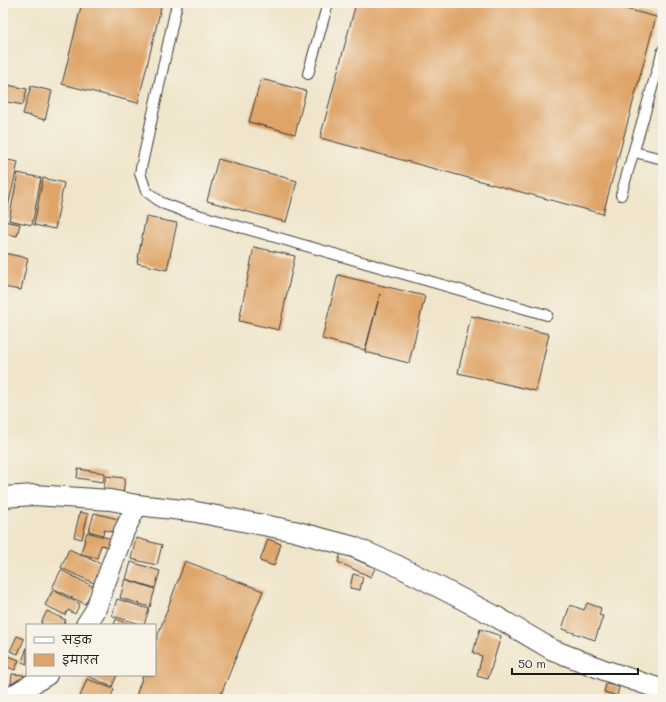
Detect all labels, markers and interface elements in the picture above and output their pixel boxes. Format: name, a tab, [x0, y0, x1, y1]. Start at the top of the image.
legend	[26, 624, 156, 676]
text: सड़क	[61, 631, 93, 648]
scale bar	[512, 650, 638, 676]
text: इमारत	[62, 651, 100, 667]
text: 50 m	[518, 655, 546, 671]

